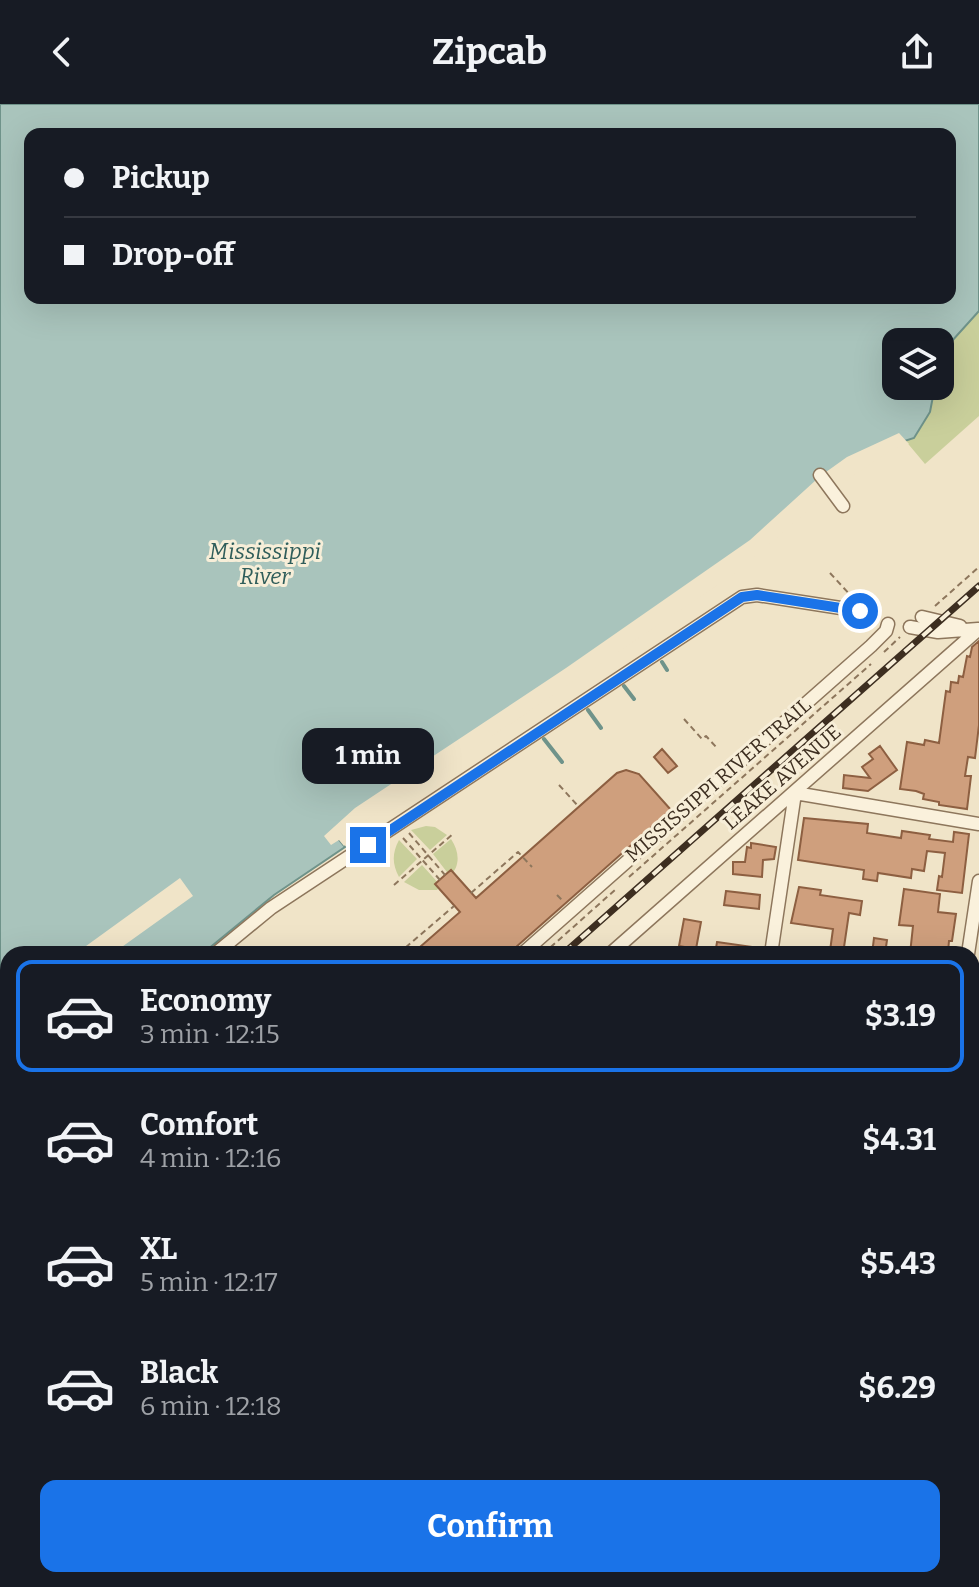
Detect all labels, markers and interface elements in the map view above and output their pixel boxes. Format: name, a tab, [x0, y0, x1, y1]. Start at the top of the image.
icon: back	[40, 30, 84, 74]
text: Zipcab	[432, 30, 547, 74]
icon: share	[895, 30, 939, 74]
text: Pickup	[112, 160, 210, 196]
text: Drop-off	[112, 237, 234, 273]
map controls	[882, 328, 954, 400]
button: layers	[882, 328, 954, 400]
water label: Mississippi River	[209, 538, 321, 590]
route start	[842, 593, 878, 629]
street label: MISSISSIPPI RIVER TRAIL	[620, 693, 816, 867]
street label: LEAKE AVENUE	[718, 719, 846, 835]
callout: 1 min	[302, 729, 434, 785]
text: 1 min	[335, 740, 401, 771]
route end	[350, 827, 386, 863]
icon: car	[44, 980, 116, 1052]
text: Economy	[140, 983, 271, 1019]
text: $3.19	[865, 998, 936, 1034]
text: 3 min · 12:15	[140, 1019, 280, 1050]
icon: car	[44, 1104, 116, 1176]
text: Comfort	[140, 1107, 258, 1143]
text: $4.31	[862, 1122, 936, 1158]
text: 4 min · 12:16	[140, 1143, 281, 1174]
icon: car	[44, 1228, 116, 1300]
text: XL	[140, 1231, 177, 1267]
text: $5.43	[860, 1246, 936, 1282]
text: 5 min · 12:17	[140, 1267, 278, 1298]
icon: car	[44, 1352, 116, 1424]
text: Black	[140, 1355, 218, 1391]
text: $6.29	[858, 1370, 936, 1406]
text: 6 min · 12:18	[140, 1391, 282, 1422]
button: Confirm	[40, 1480, 940, 1572]

